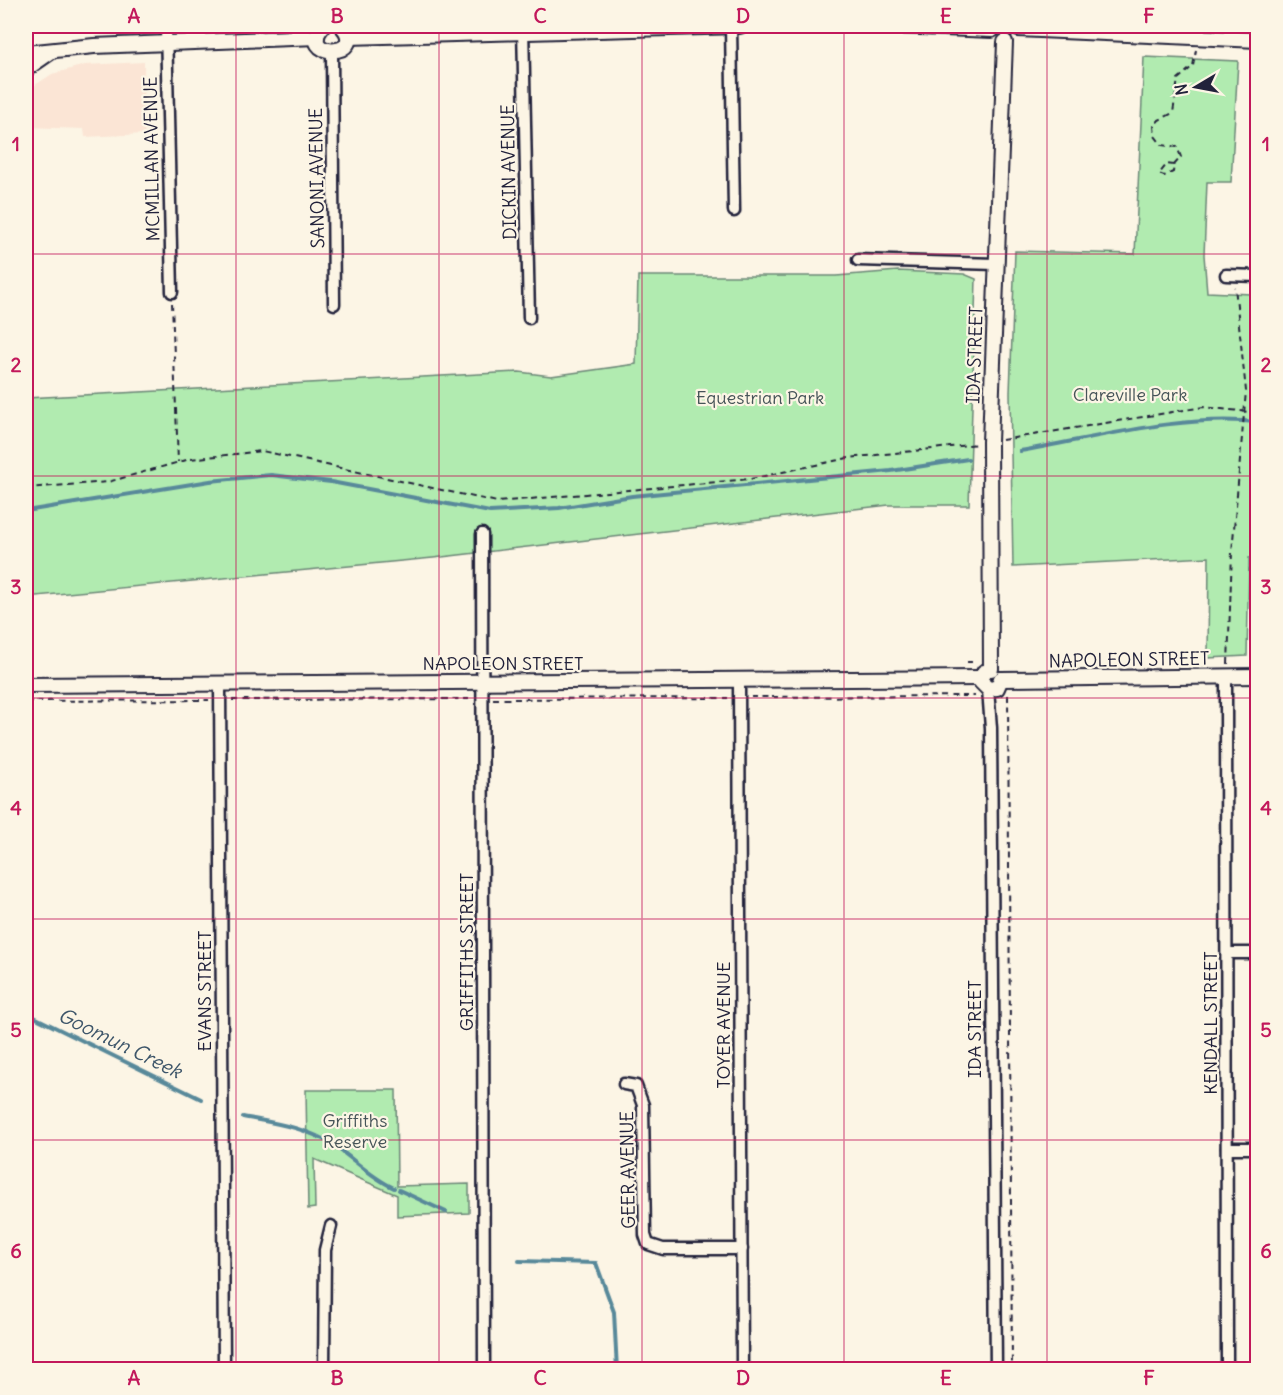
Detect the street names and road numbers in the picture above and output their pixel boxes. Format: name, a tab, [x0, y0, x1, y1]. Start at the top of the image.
street label: MCMILLAN AVENUE	[139, 76, 164, 242]
street label: DICKIN AVENUE	[496, 104, 521, 240]
street label: SANONI AVENUE	[304, 107, 329, 249]
street label: IDA STREET	[961, 306, 988, 404]
street label: NAPOLEON STREET	[1048, 647, 1210, 672]
street label: NAPOLEON STREET	[423, 652, 583, 675]
street label: GRIFFITHS STREET	[455, 873, 478, 1031]
street label: EVANS STREET	[193, 931, 216, 1051]
street label: KENDALL STREET	[1199, 951, 1222, 1095]
street label: TOYER AVENUE	[712, 962, 735, 1088]
street label: IDA STREET	[963, 980, 986, 1078]
street label: GEER AVENUE	[615, 1111, 640, 1229]

